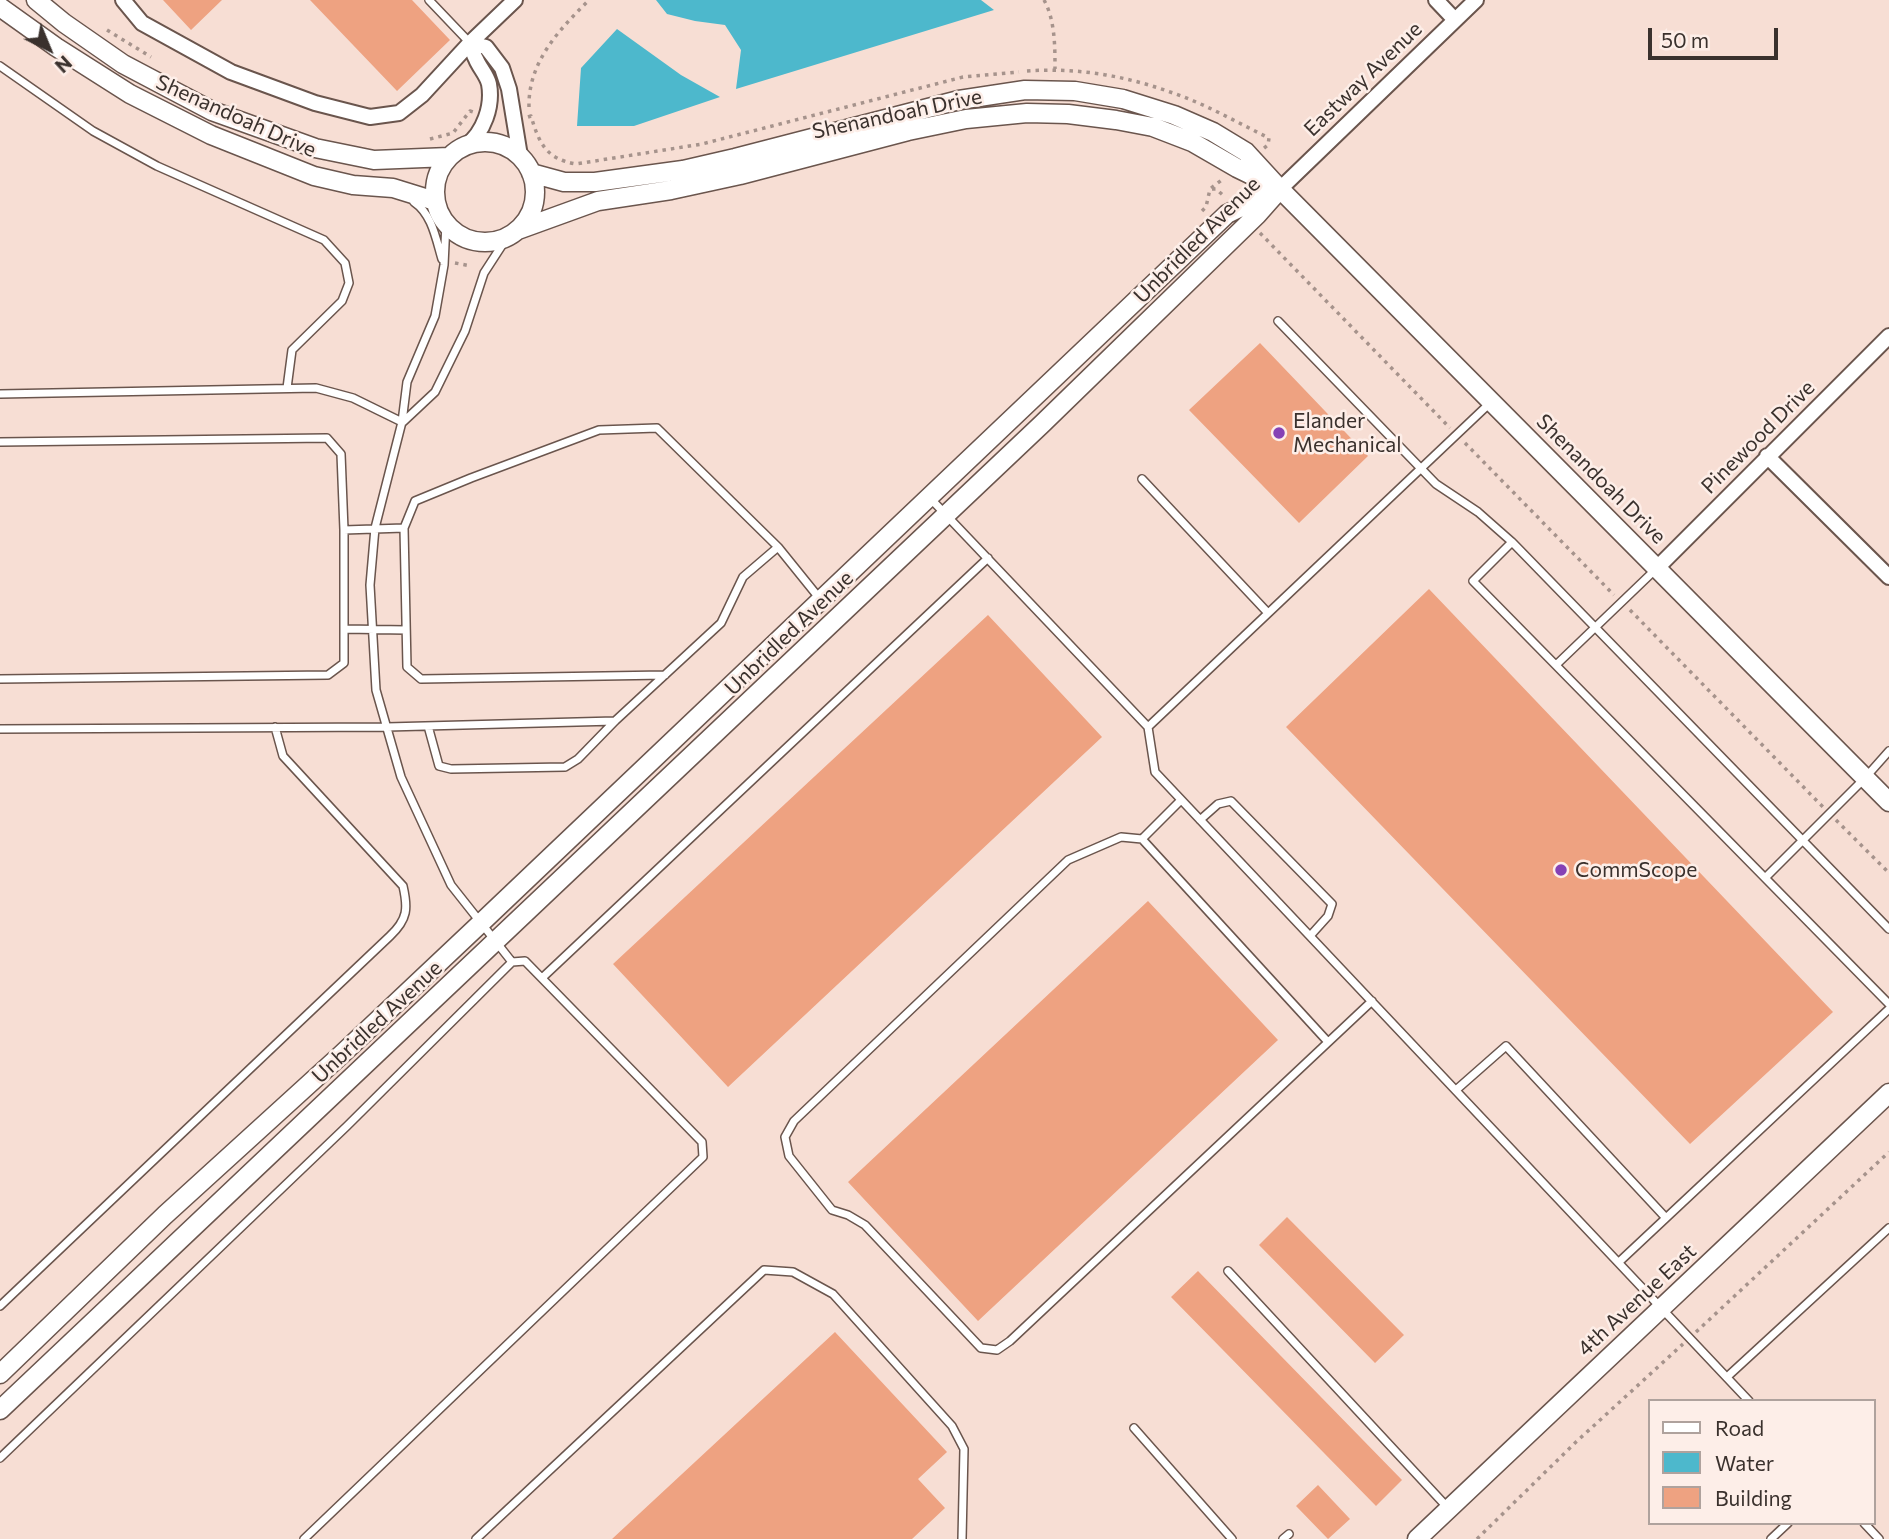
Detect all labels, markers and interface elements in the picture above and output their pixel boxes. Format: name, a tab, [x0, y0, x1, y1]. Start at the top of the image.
north arrow	[14, 14, 84, 84]
scale bar	[1651, 14, 1780, 58]
street label: Eastway Avenue	[1299, 17, 1427, 141]
text: 50 m	[1661, 27, 1709, 52]
text: N	[51, 51, 77, 78]
street label: Shenandoah Drive	[152, 69, 320, 163]
street label: Shenandoah Drive	[810, 84, 984, 144]
street label: Unbridled Avenue	[1129, 172, 1265, 308]
street label: Pinewood Drive	[1696, 375, 1820, 499]
place label: Elander Mechanical	[1293, 408, 1402, 458]
street label: Shenandoah Drive	[1531, 409, 1671, 549]
marker: Elander Mechanical	[1271, 425, 1287, 441]
street label: Unbridled Avenue	[720, 565, 858, 701]
place label: CommScope	[1575, 857, 1697, 883]
marker: CommScope	[1553, 862, 1569, 878]
street label: Unbridled Avenue	[307, 955, 447, 1089]
street label: 4th Avenue East	[1573, 1239, 1701, 1361]
legend	[1647, 1399, 1875, 1525]
text: Road	[1715, 1415, 1764, 1440]
text: Water	[1715, 1450, 1774, 1475]
text: Building	[1715, 1485, 1792, 1510]

